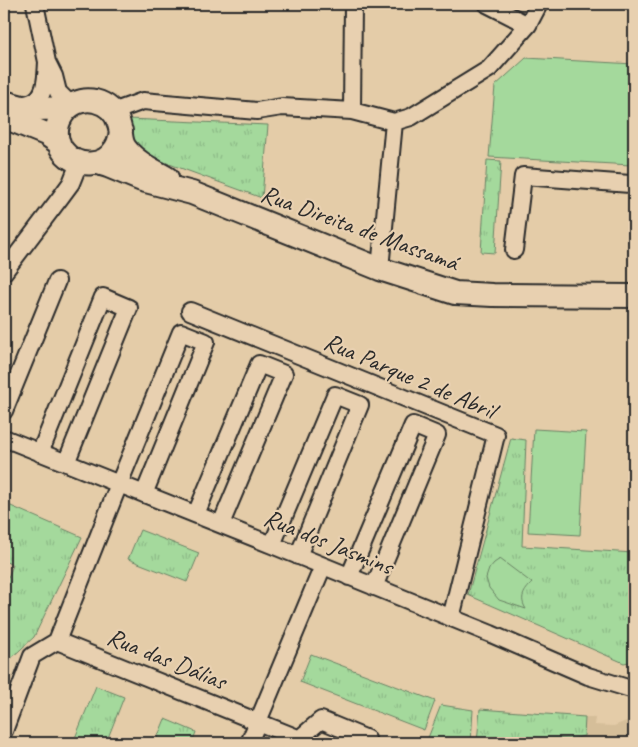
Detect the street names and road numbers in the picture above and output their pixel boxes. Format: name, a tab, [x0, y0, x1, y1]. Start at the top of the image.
street label: Rua Direita de Massamá	[257, 177, 465, 279]
street label: Rua Parque 2 de Abril	[319, 325, 505, 428]
street label: Rua dos Jasmins	[259, 502, 400, 583]
street label: Rua das Dálias	[102, 621, 233, 698]

